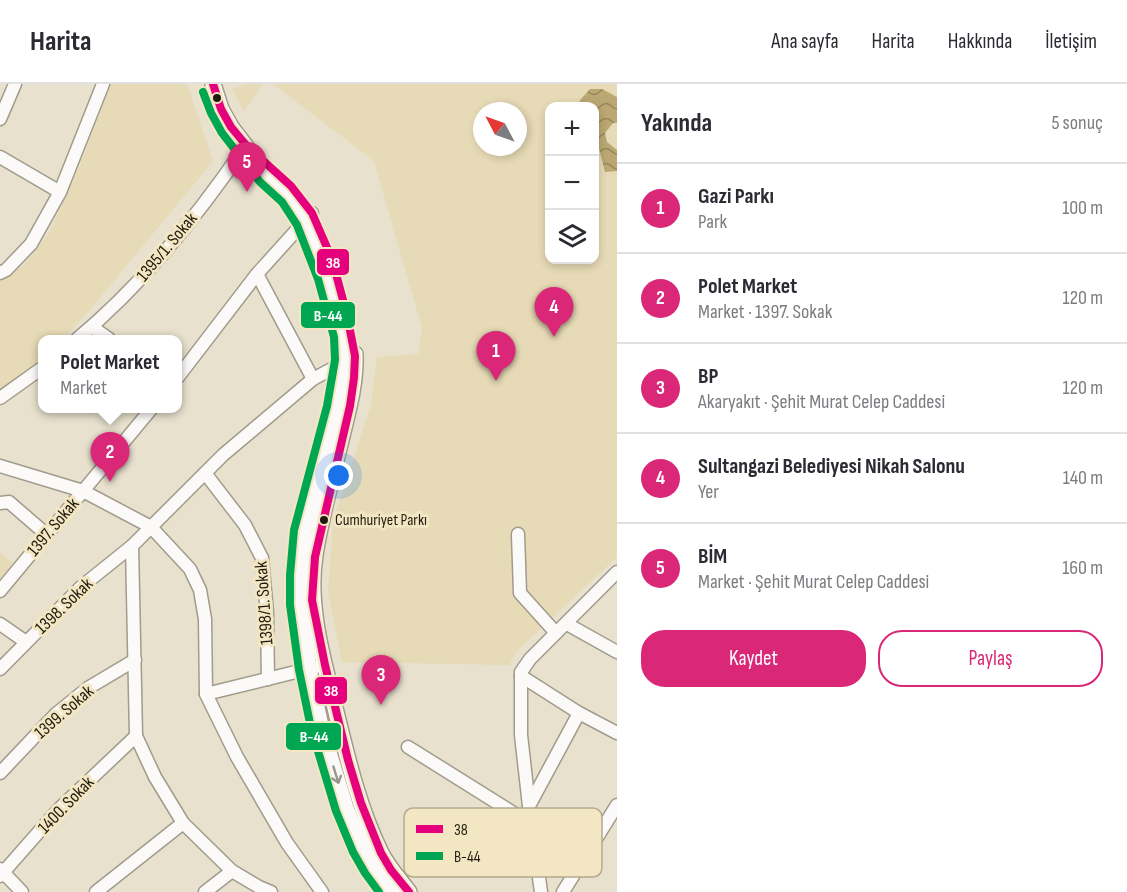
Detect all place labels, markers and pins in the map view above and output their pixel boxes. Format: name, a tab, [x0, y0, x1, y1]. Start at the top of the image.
unlabelled marker	[211, 92, 223, 104]
pin: 5	[228, 142, 266, 192]
pin: 4	[534, 288, 574, 337]
pin: 1	[476, 332, 516, 381]
pin: 2	[90, 432, 130, 482]
place label: Cumhuriyet Parkı	[335, 511, 427, 530]
marker: Cumhuriyet Parkı	[318, 514, 330, 526]
pin: 3	[362, 656, 400, 705]

